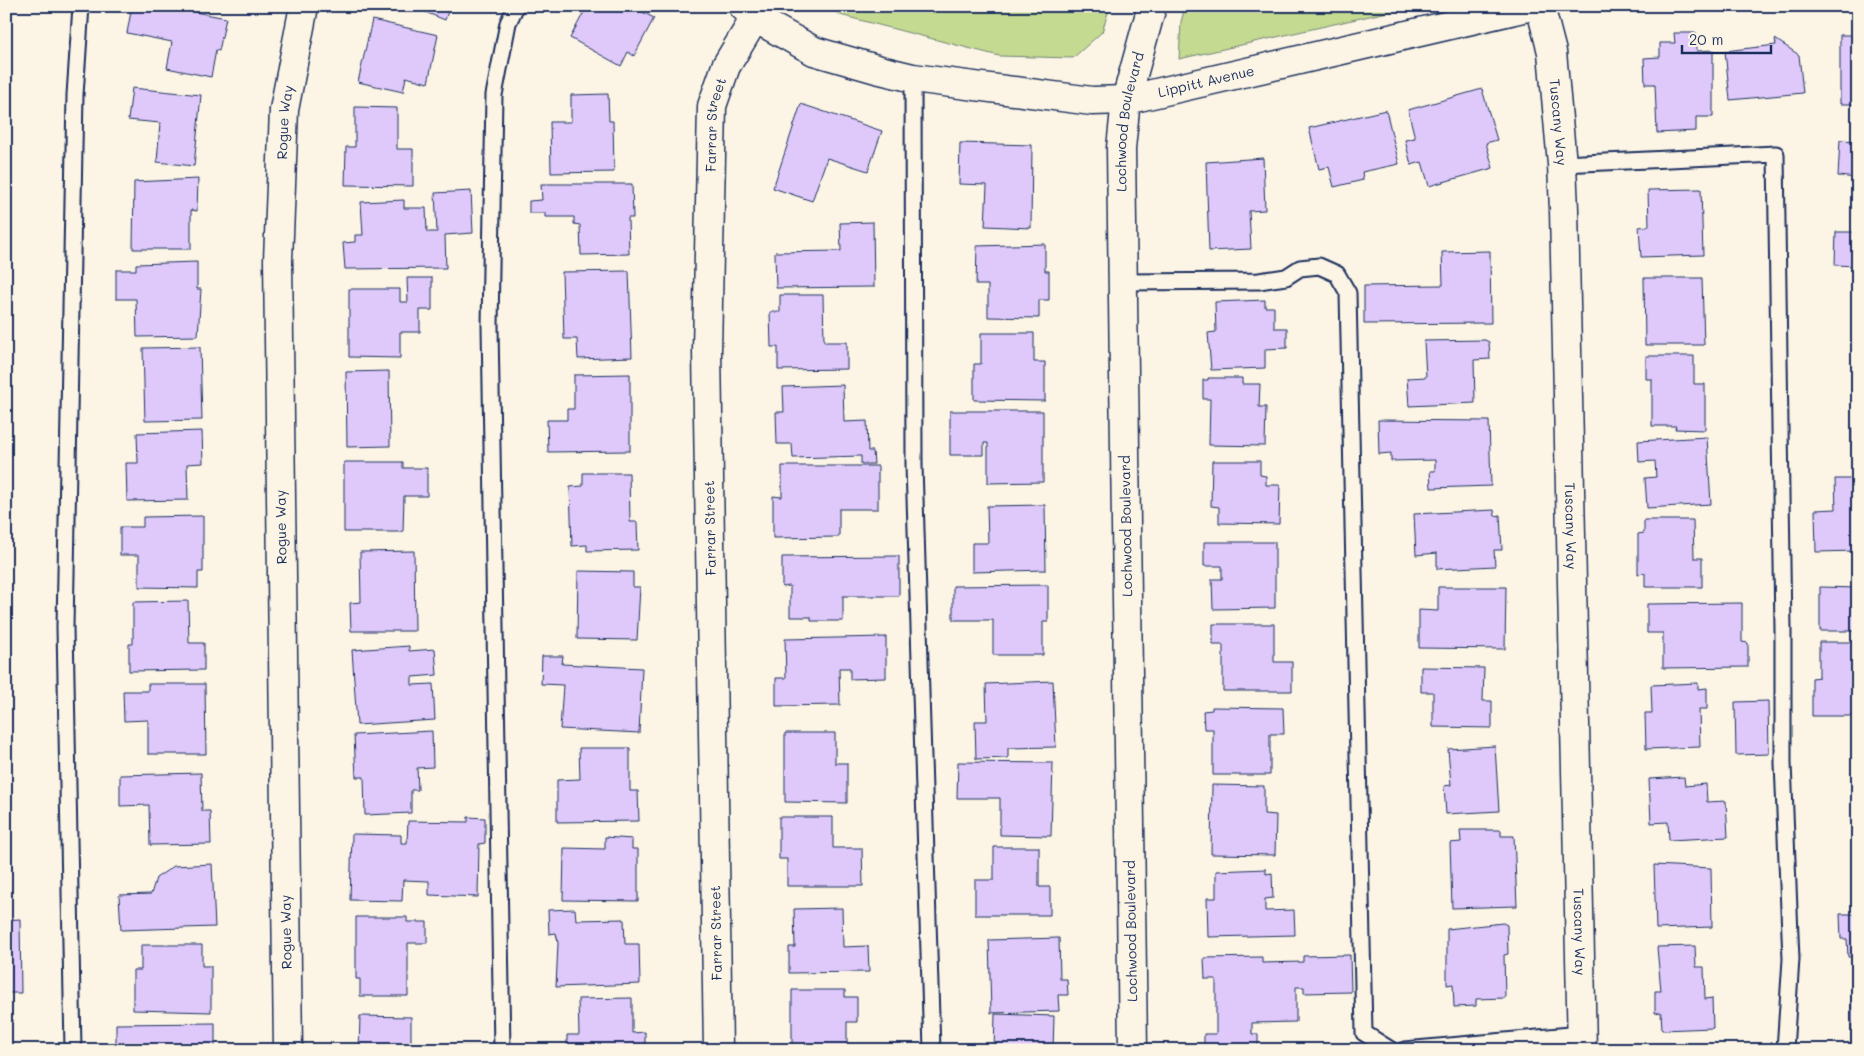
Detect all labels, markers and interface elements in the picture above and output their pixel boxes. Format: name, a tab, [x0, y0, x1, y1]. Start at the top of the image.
scale bar	[1682, 22, 1770, 54]
text: 20 m	[1689, 29, 1723, 49]
street label: Lochwood Boulevard	[1111, 50, 1148, 192]
street label: Lippitt Avenue	[1156, 61, 1256, 101]
street label: Farrar Street	[701, 75, 730, 172]
street label: Tuscany Way	[1545, 78, 1572, 166]
street label: Rogue Way	[272, 83, 298, 160]
street label: Lochwood Boulevard	[1115, 455, 1136, 597]
street label: Farrar Street	[699, 480, 720, 576]
street label: Tuscany Way	[1561, 482, 1582, 570]
street label: Rogue Way	[270, 490, 291, 564]
street label: Lochwood Boulevard	[1120, 860, 1141, 1002]
street label: Farrar Street	[705, 885, 726, 981]
street label: Tuscany Way	[1570, 888, 1590, 976]
street label: Rogue Way	[275, 895, 296, 969]

